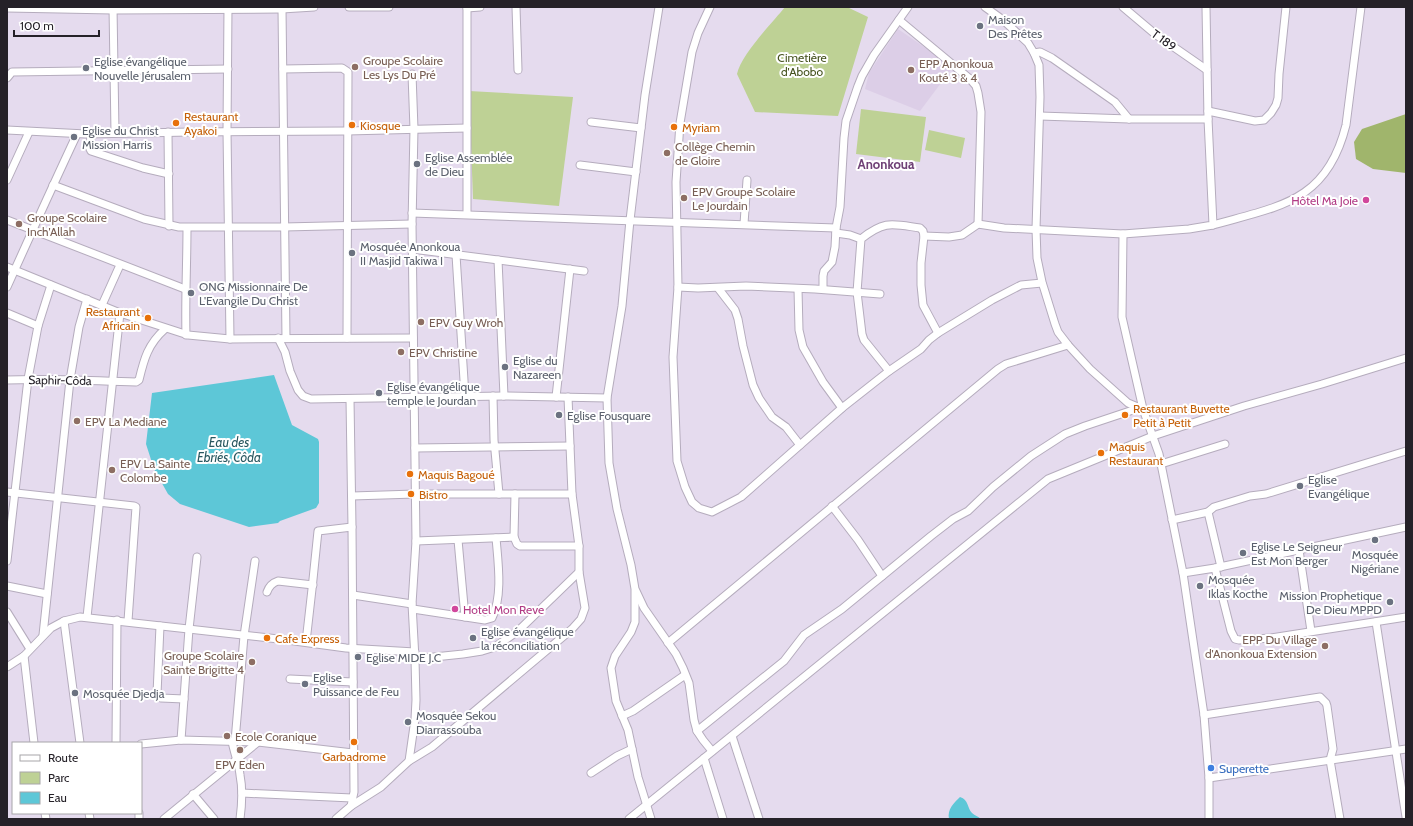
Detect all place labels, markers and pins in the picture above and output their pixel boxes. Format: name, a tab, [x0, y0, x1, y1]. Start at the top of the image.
place label: Maison Des Prêtes	[988, 12, 1042, 41]
marker: Maison Des Prêtes	[975, 21, 985, 31]
place label: Groupe Scolaire Les Lys Du Pré	[363, 53, 443, 82]
place label: Eglise évangélique Nouvelle Jérusalem	[94, 54, 191, 83]
place label: EPP Anonkoua Kouté 3 & 4	[919, 56, 993, 85]
marker: Groupe Scolaire Les Lys Du Pré	[350, 62, 360, 72]
marker: Eglise évangélique Nouvelle Jérusalem	[81, 63, 91, 73]
marker: EPP Anonkoua Kouté 3 & 4	[906, 65, 916, 75]
place label: Restaurant Ayakoi	[184, 109, 238, 138]
marker: Restaurant Ayakoi	[171, 118, 181, 128]
place label: Kiosque	[360, 118, 400, 133]
marker: Kiosque	[347, 120, 357, 130]
place label: Myriam	[682, 120, 720, 135]
marker: Myriam	[669, 122, 679, 132]
place label: Eglise du Christ Mission Harris	[82, 123, 159, 152]
marker: Eglise du Christ Mission Harris	[69, 132, 79, 142]
place label: Collège Chemin de Gloire	[675, 139, 756, 168]
marker: Collège Chemin de Gloire	[662, 148, 672, 158]
place label: Eglise Assemblée de Dieu	[425, 150, 512, 179]
marker: Eglise Assemblée de Dieu	[412, 159, 422, 169]
place label: EPV Groupe Scolaire Le Jourdain	[692, 184, 795, 213]
marker: EPV Groupe Scolaire Le Jourdain	[679, 193, 689, 203]
place label: Hôtel Ma Joie	[1291, 193, 1358, 208]
marker: Hôtel Ma Joie	[1361, 195, 1371, 205]
place label: Groupe Scolaire Inch'Allah	[27, 210, 107, 239]
marker: Groupe Scolaire Inch'Allah	[14, 219, 24, 229]
place label: Mosquée Anonkoua II Masjid Takiwa I	[360, 239, 461, 268]
marker: Mosquée Anonkoua II Masjid Takiwa I	[347, 248, 357, 258]
place label: ONG Missionnaire De L'Evangile Du Christ	[199, 279, 308, 308]
marker: ONG Missionnaire De L'Evangile Du Christ	[186, 288, 196, 298]
place label: Restaurant Africain	[86, 304, 140, 333]
marker: Restaurant Africain	[143, 313, 153, 323]
place label: EPV Guy Wroh	[429, 315, 503, 330]
marker: EPV Guy Wroh	[416, 317, 426, 327]
place label: EPV Christine	[409, 345, 477, 360]
marker: EPV Christine	[396, 347, 406, 357]
place label: Eglise du Nazareen	[513, 353, 561, 382]
marker: Eglise du Nazareen	[500, 362, 510, 372]
place label: Eglise évangélique temple le Jourdan	[387, 379, 480, 408]
marker: Eglise évangélique temple le Jourdan	[374, 388, 384, 398]
place label: Restaurant Buvette Petit à Petit	[1133, 401, 1230, 430]
place label: Eglise Fousquare	[567, 408, 651, 423]
marker: Eglise Fousquare	[554, 410, 564, 420]
marker: Restaurant Buvette Petit à Petit	[1120, 410, 1130, 420]
place label: EPV La Mediane	[85, 414, 167, 429]
marker: EPV La Mediane	[72, 416, 82, 426]
place label: Maquis Restaurant	[1109, 439, 1163, 468]
marker: Maquis Restaurant	[1096, 448, 1106, 458]
place label: EPV La Sainte Colombe	[120, 456, 190, 485]
marker: EPV La Sainte Colombe	[107, 465, 117, 475]
place label: Maquis Bagoué	[418, 467, 495, 482]
marker: Maquis Bagoué	[405, 469, 415, 479]
place label: Eglise Evangélique	[1308, 472, 1369, 501]
marker: Eglise Evangélique	[1295, 481, 1305, 491]
place label: Bistro	[419, 487, 448, 502]
marker: Bistro	[406, 489, 416, 499]
marker: Mosquée Nigériane	[1370, 535, 1380, 545]
place label: Eglise Le Seigneur Est Mon Berger	[1251, 539, 1342, 568]
place label: Mosquée Nigériane	[1351, 547, 1399, 576]
marker: Eglise Le Seigneur Est Mon Berger	[1238, 548, 1248, 558]
place label: Mosquée Iklas Kocthe	[1208, 572, 1268, 601]
marker: Mosquée Iklas Kocthe	[1195, 581, 1205, 591]
place label: Mission Prophetique De Dieu MPPD	[1279, 588, 1382, 617]
marker: Mission Prophetique De Dieu MPPD	[1385, 597, 1395, 607]
place label: Hotel Mon Reve	[463, 602, 544, 617]
marker: Hotel Mon Reve	[450, 604, 460, 614]
place label: Eglise évangélique la réconciliation	[481, 624, 574, 653]
place label: Cafe Express	[275, 631, 340, 646]
place label: EPP Du Village d'Anonkoua Extension	[1205, 632, 1317, 661]
marker: Cafe Express	[262, 633, 272, 643]
marker: Eglise évangélique la réconciliation	[468, 633, 478, 643]
marker: EPP Du Village d'Anonkoua Extension	[1320, 641, 1330, 651]
place label: Groupe Scolaire Sainte Brigitte 4	[163, 648, 244, 677]
place label: Eglise MIDE J.C	[366, 650, 441, 665]
marker: Eglise MIDE J.C	[353, 652, 363, 662]
marker: Groupe Scolaire Sainte Brigitte 4	[247, 657, 257, 667]
place label: Eglise Puissance de Feu	[313, 670, 399, 699]
marker: Eglise Puissance de Feu	[300, 679, 310, 689]
place label: Mosquée Djedja	[83, 686, 165, 701]
marker: Mosquée Djedja	[70, 688, 80, 698]
place label: Mosquée Sekou Diarrassouba	[416, 708, 496, 737]
marker: Mosquée Sekou Diarrassouba	[403, 717, 413, 727]
place label: Ecole Coranique	[235, 729, 317, 744]
marker: Ecole Coranique	[222, 731, 232, 741]
marker: Garbadrome	[349, 737, 359, 747]
marker: EPV Eden	[235, 745, 245, 755]
place label: Garbadrome	[322, 749, 386, 764]
place label: EPV Eden	[215, 757, 265, 772]
place label: Superette	[1219, 761, 1269, 776]
marker: Superette	[1206, 763, 1216, 773]

